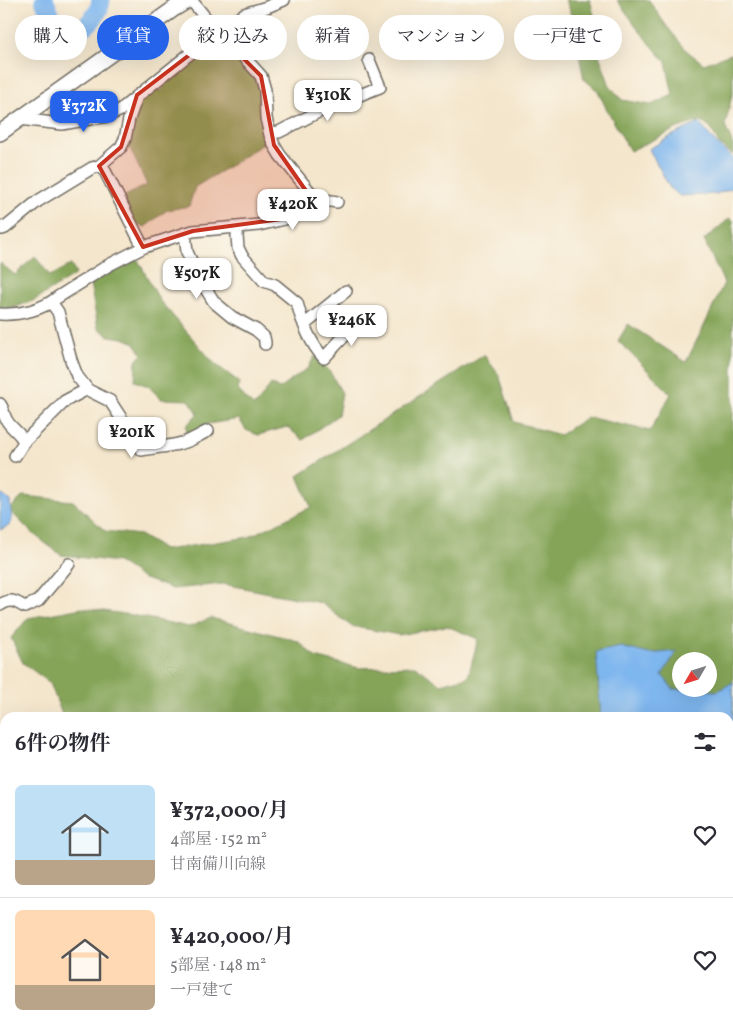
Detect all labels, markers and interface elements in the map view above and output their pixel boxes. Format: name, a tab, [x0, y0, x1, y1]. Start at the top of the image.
chip: 購入	[15, 15, 87, 60]
chip: 賃貸	[97, 15, 169, 60]
chip: 絞り込み	[179, 15, 287, 60]
chip: 新着	[297, 15, 369, 60]
chip: マンション	[379, 15, 504, 60]
chip: 一戸建て	[514, 15, 622, 60]
pin: ¥310K	[293, 80, 363, 122]
text: ¥310K	[305, 85, 351, 107]
pin: ¥372K	[49, 90, 119, 133]
text: ¥372K	[61, 96, 107, 118]
pin: ¥420K	[258, 188, 328, 231]
text: ¥420K	[268, 194, 318, 216]
pin: ¥507K	[162, 258, 232, 300]
text: ¥507K	[174, 263, 220, 285]
pin: ¥246K	[317, 304, 387, 347]
text: ¥246K	[328, 310, 376, 332]
pin: ¥201K	[97, 416, 167, 459]
text: ¥201K	[109, 422, 155, 444]
north arrow	[672, 652, 718, 698]
map controls	[672, 652, 717, 697]
icon: filters	[691, 728, 719, 756]
text: 6件の物件	[15, 730, 111, 759]
text: ¥372,000/月	[170, 797, 289, 826]
icon: home	[55, 805, 115, 865]
icon: heart	[691, 821, 719, 849]
text: 4部屋 · 152 m²	[170, 829, 267, 851]
text: 甘南備川向線	[170, 854, 266, 876]
text: ¥420,000/月	[170, 923, 294, 952]
icon: home	[55, 930, 115, 990]
icon: heart	[691, 946, 719, 974]
text: 5部屋 · 148 m²	[170, 955, 266, 977]
text: 一戸建て	[170, 980, 234, 1002]

